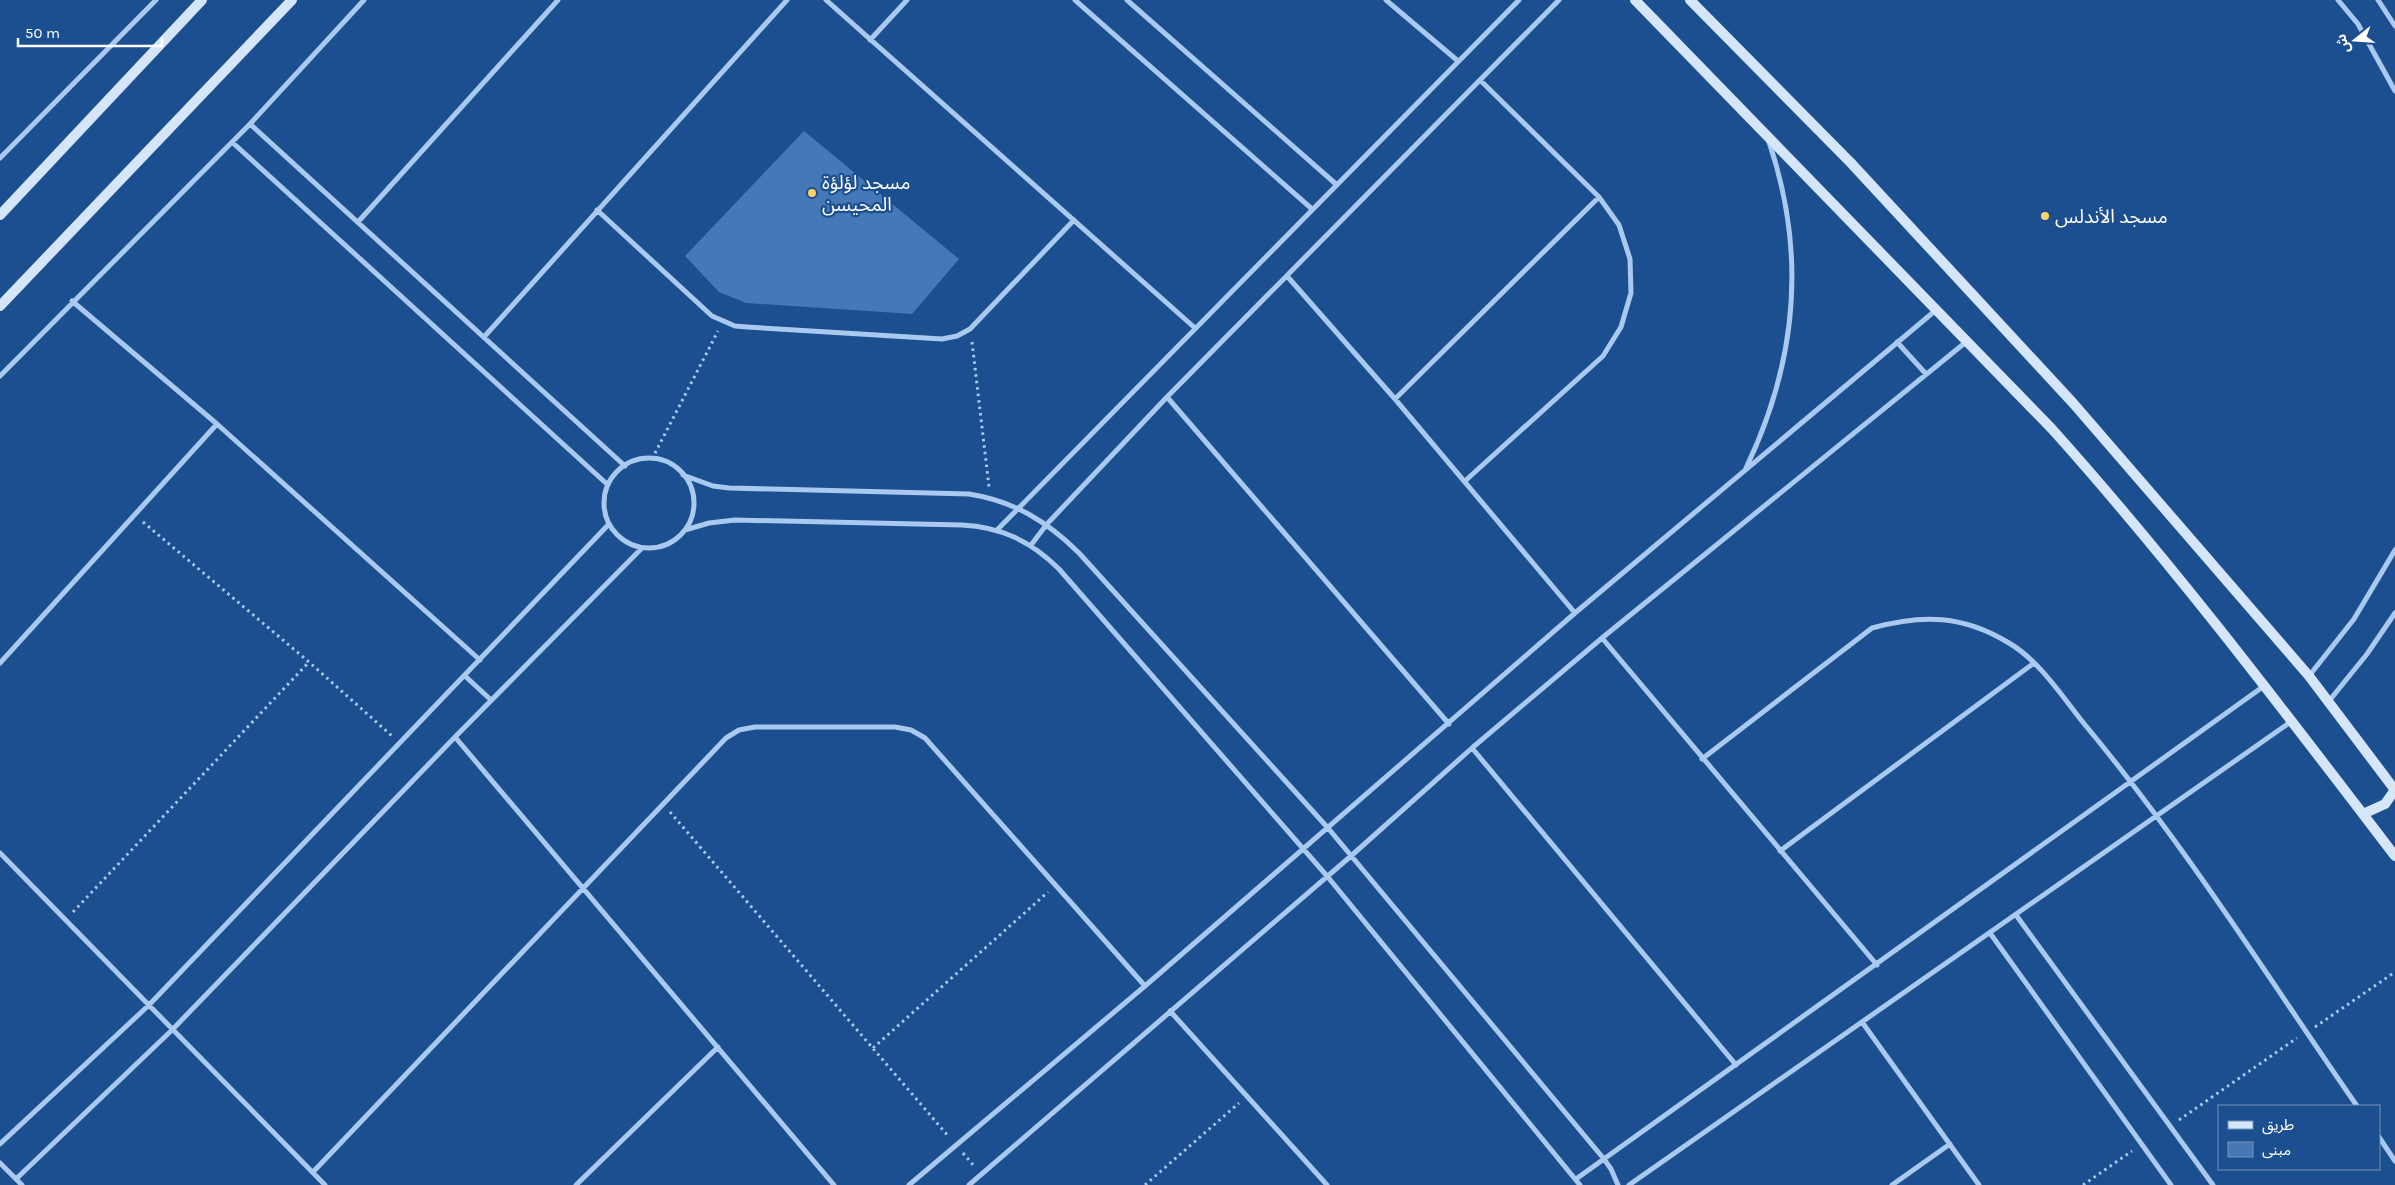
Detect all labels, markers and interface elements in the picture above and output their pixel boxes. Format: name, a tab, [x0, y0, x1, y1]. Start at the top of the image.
scale bar	[18, 15, 161, 47]
north arrow	[2330, 15, 2380, 65]
text: 50 m	[25, 24, 60, 42]
text: ش	[2332, 32, 2354, 55]
place label: مسجد لؤلؤة المحيسن	[822, 172, 910, 216]
marker: مسجد لؤلؤة المحيسن	[806, 187, 818, 199]
place label: مسجد الأندلس	[2055, 206, 2168, 228]
marker: مسجد الأندلس	[2039, 210, 2051, 222]
legend	[2218, 1105, 2380, 1170]
text: طريق	[2262, 1116, 2294, 1135]
text: مبنى	[2262, 1141, 2291, 1159]

